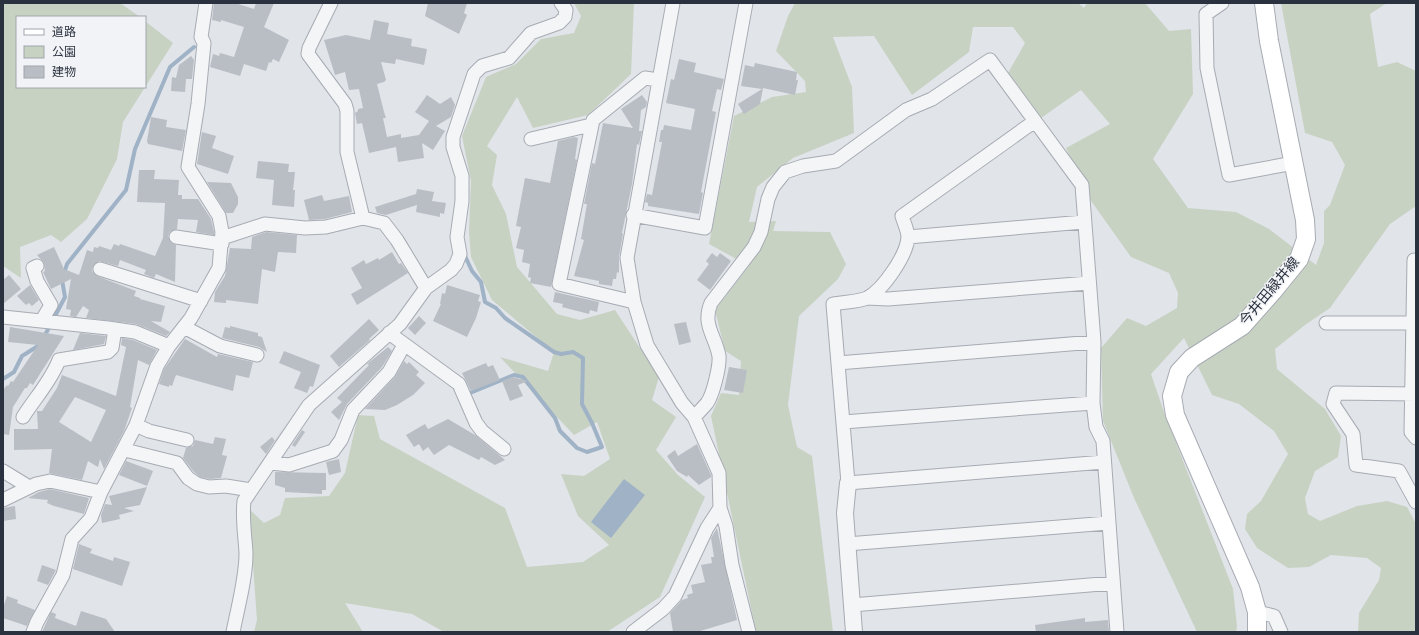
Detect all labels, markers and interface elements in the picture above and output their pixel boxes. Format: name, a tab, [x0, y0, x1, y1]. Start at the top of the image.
legend	[16, 16, 146, 88]
text: 道路	[52, 25, 76, 39]
text: 公園	[52, 45, 76, 59]
text: 建物	[52, 65, 76, 79]
street label: 今井田緑井線	[1236, 254, 1302, 328]

